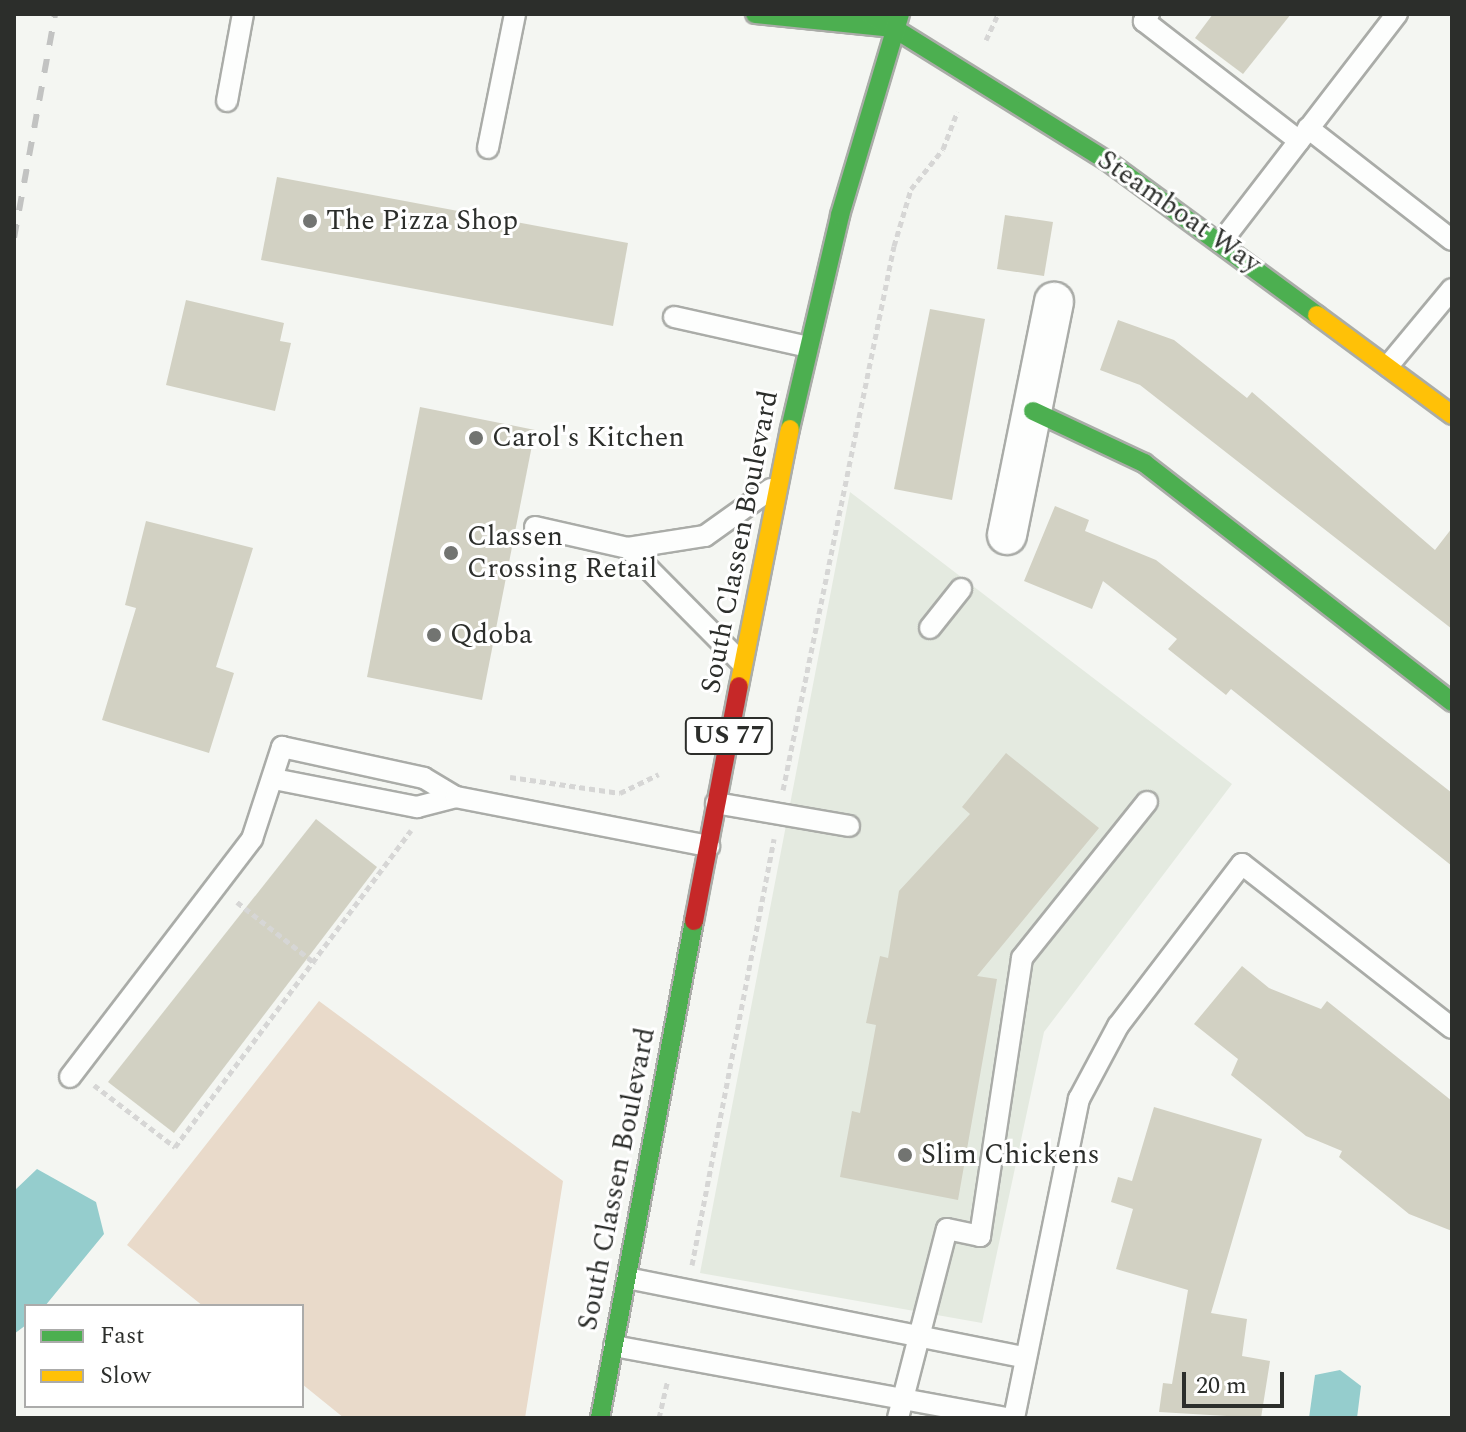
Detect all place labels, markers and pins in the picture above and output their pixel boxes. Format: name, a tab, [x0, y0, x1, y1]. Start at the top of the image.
place label: The Pizza Shop	[326, 204, 518, 238]
marker: The Pizza Shop	[301, 212, 319, 230]
place label: Carol's Kitchen	[492, 421, 685, 455]
marker: Carol's Kitchen	[467, 429, 485, 447]
place label: Classen Crossing Retail	[467, 520, 657, 586]
marker: Classen Crossing Retail	[442, 544, 460, 562]
place label: Qdoba	[450, 618, 533, 652]
marker: Qdoba	[425, 626, 443, 644]
place label: Slim Chickens	[921, 1138, 1100, 1172]
marker: Slim Chickens	[896, 1146, 914, 1164]

